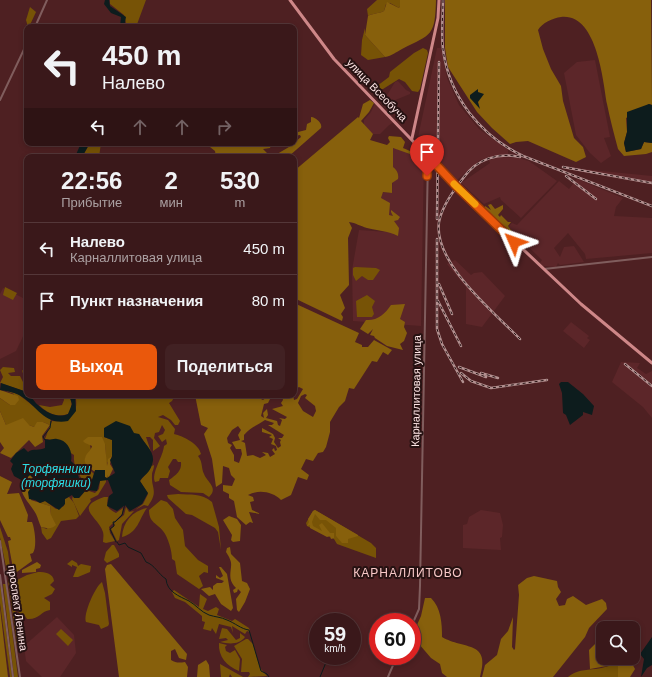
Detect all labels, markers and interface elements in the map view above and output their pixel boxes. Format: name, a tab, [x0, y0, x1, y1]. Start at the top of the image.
icon: left	[36, 40, 88, 92]
text: 450 m	[102, 40, 181, 71]
street label: улица Всеобуча	[344, 56, 410, 124]
text: Налево	[102, 73, 165, 93]
icon: left	[87, 116, 109, 138]
icon: ahead	[129, 116, 151, 138]
icon: ahead	[171, 116, 193, 138]
icon: right	[213, 116, 235, 138]
pin	[410, 135, 444, 176]
icon: arrive	[416, 141, 438, 163]
text: 22:56	[61, 167, 122, 194]
text: 2	[164, 167, 178, 194]
text: 530	[220, 167, 260, 194]
text: Прибытие	[61, 195, 122, 210]
text: мин	[159, 195, 183, 210]
text: m	[234, 195, 245, 210]
position arrow	[493, 221, 535, 263]
text: Налево	[70, 233, 125, 250]
icon: left	[36, 238, 58, 260]
text: 450 m	[243, 240, 285, 257]
text: Карналлитовая улица	[70, 250, 202, 265]
icon: arrive	[36, 290, 58, 312]
text: Пункт назначения	[70, 292, 203, 309]
text: 80 m	[252, 292, 285, 309]
street label: Карналлитовая улица	[409, 334, 423, 447]
button: Выход	[36, 344, 157, 390]
button: Поделиться	[165, 344, 285, 390]
water label: Торфянники (торфяшки)	[21, 462, 91, 490]
street label: проспект Ленина	[6, 564, 30, 653]
district label: КАРНАЛЛИТОВО	[353, 566, 463, 580]
speed limit sign: 60	[369, 613, 421, 665]
map controls	[596, 621, 640, 665]
button: search	[596, 621, 640, 665]
text: 59	[324, 623, 346, 645]
text: km/h	[324, 643, 346, 654]

